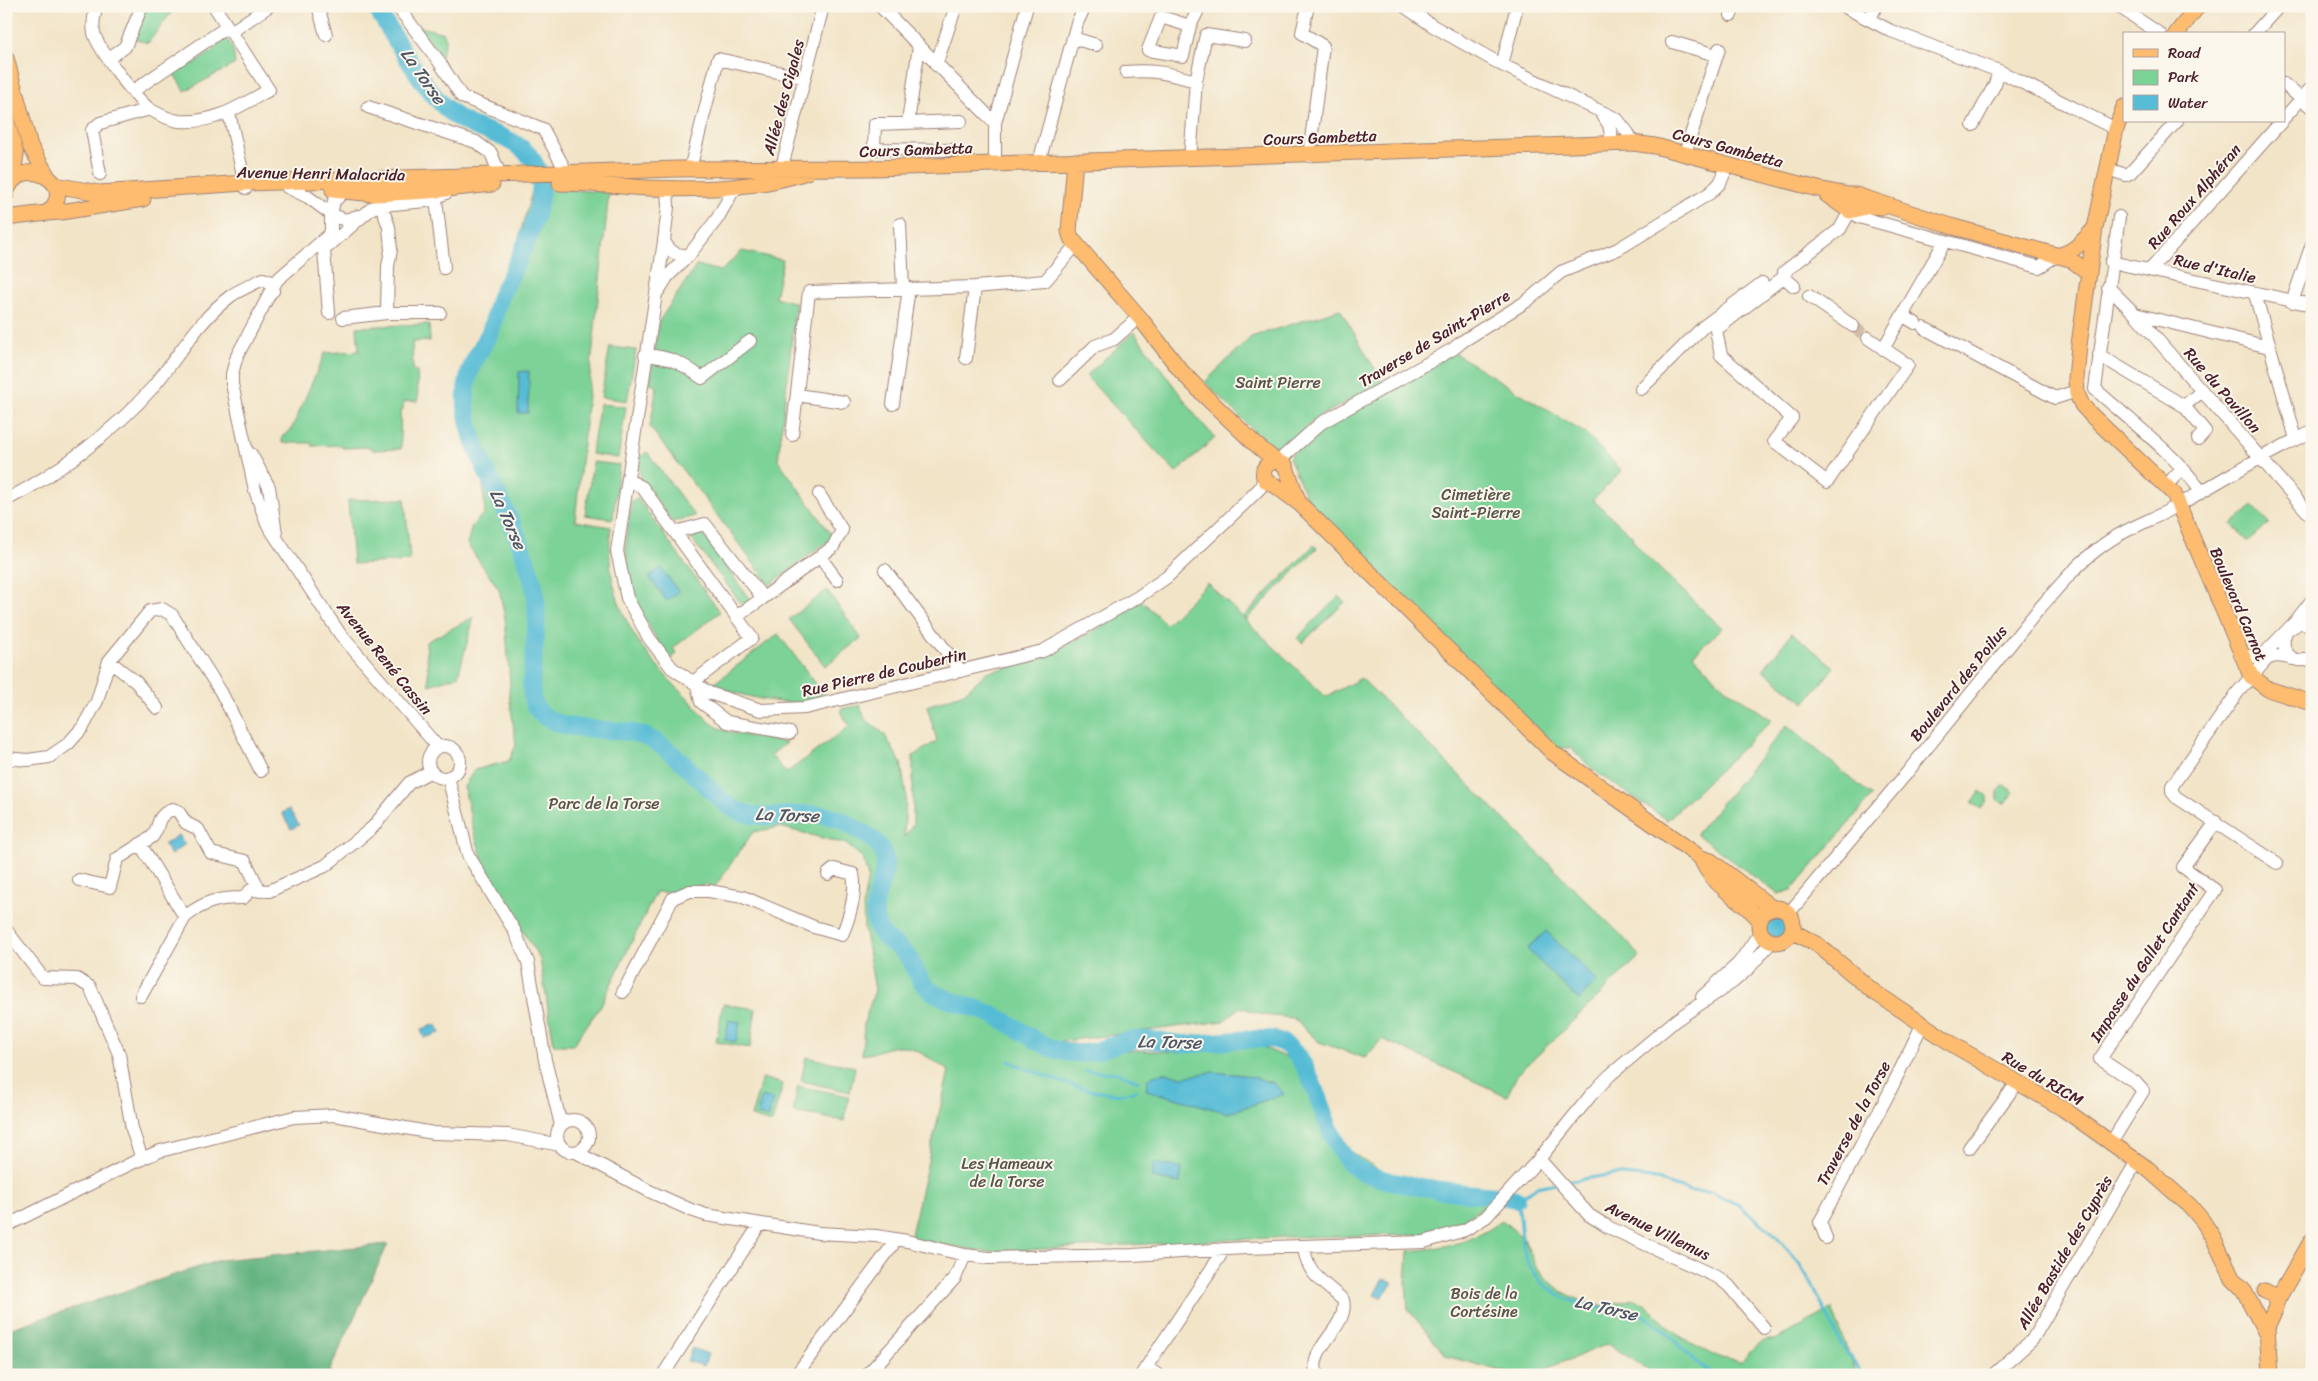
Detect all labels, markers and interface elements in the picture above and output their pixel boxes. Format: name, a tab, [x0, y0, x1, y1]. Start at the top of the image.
legend	[2123, 32, 2286, 122]
street label: Allée des Cigales	[754, 35, 813, 159]
text: Road	[2168, 40, 2201, 66]
water label: La Torse	[392, 41, 456, 113]
text: Park	[2168, 64, 2199, 90]
text: Water	[2168, 90, 2208, 116]
street label: Cours Gambetta	[1669, 119, 1787, 176]
street label: Cours Gambetta	[1263, 121, 1378, 154]
street label: Cours Gambetta	[859, 133, 974, 166]
street label: Rue Roux Alphéran	[2140, 137, 2249, 256]
street label: Avenue Henri Malacrida	[236, 158, 405, 189]
street label: Rue d'Italie	[2171, 245, 2259, 292]
street label: Traverse de Saint-Pierre	[1353, 281, 1516, 395]
street label: Rue du Pavillon	[2177, 340, 2269, 441]
park label: Saint Pierre	[1235, 368, 1321, 397]
park label: Cimetière Saint-Pierre	[1432, 480, 1520, 527]
water label: La Torse	[480, 484, 536, 557]
street label: Boulevard Carnot	[2201, 542, 2276, 666]
street label: Avenue René Cassin	[329, 594, 440, 722]
street label: Boulevard des Poilus	[1902, 618, 2015, 748]
street label: Rue Pierre de Coubertin	[799, 639, 969, 705]
park label: Parc de la Torse	[549, 789, 659, 818]
water label: La Torse	[755, 798, 822, 832]
street label: Impasse du Gallet Cantant	[2081, 876, 2207, 1049]
water label: La Torse	[1137, 1025, 1203, 1059]
street label: Rue du RICM	[1996, 1043, 2089, 1114]
street label: Traverse de la Torse	[1808, 1055, 1899, 1191]
park label: Les Hameaux de la Torse	[961, 1149, 1053, 1196]
street label: Allée Bastide des Cyprès	[2008, 1169, 2121, 1336]
street label: Avenue Villemus	[1599, 1192, 1716, 1269]
park label: Bois de la Cortésine	[1450, 1279, 1518, 1326]
water label: La Torse	[1571, 1285, 1643, 1331]

